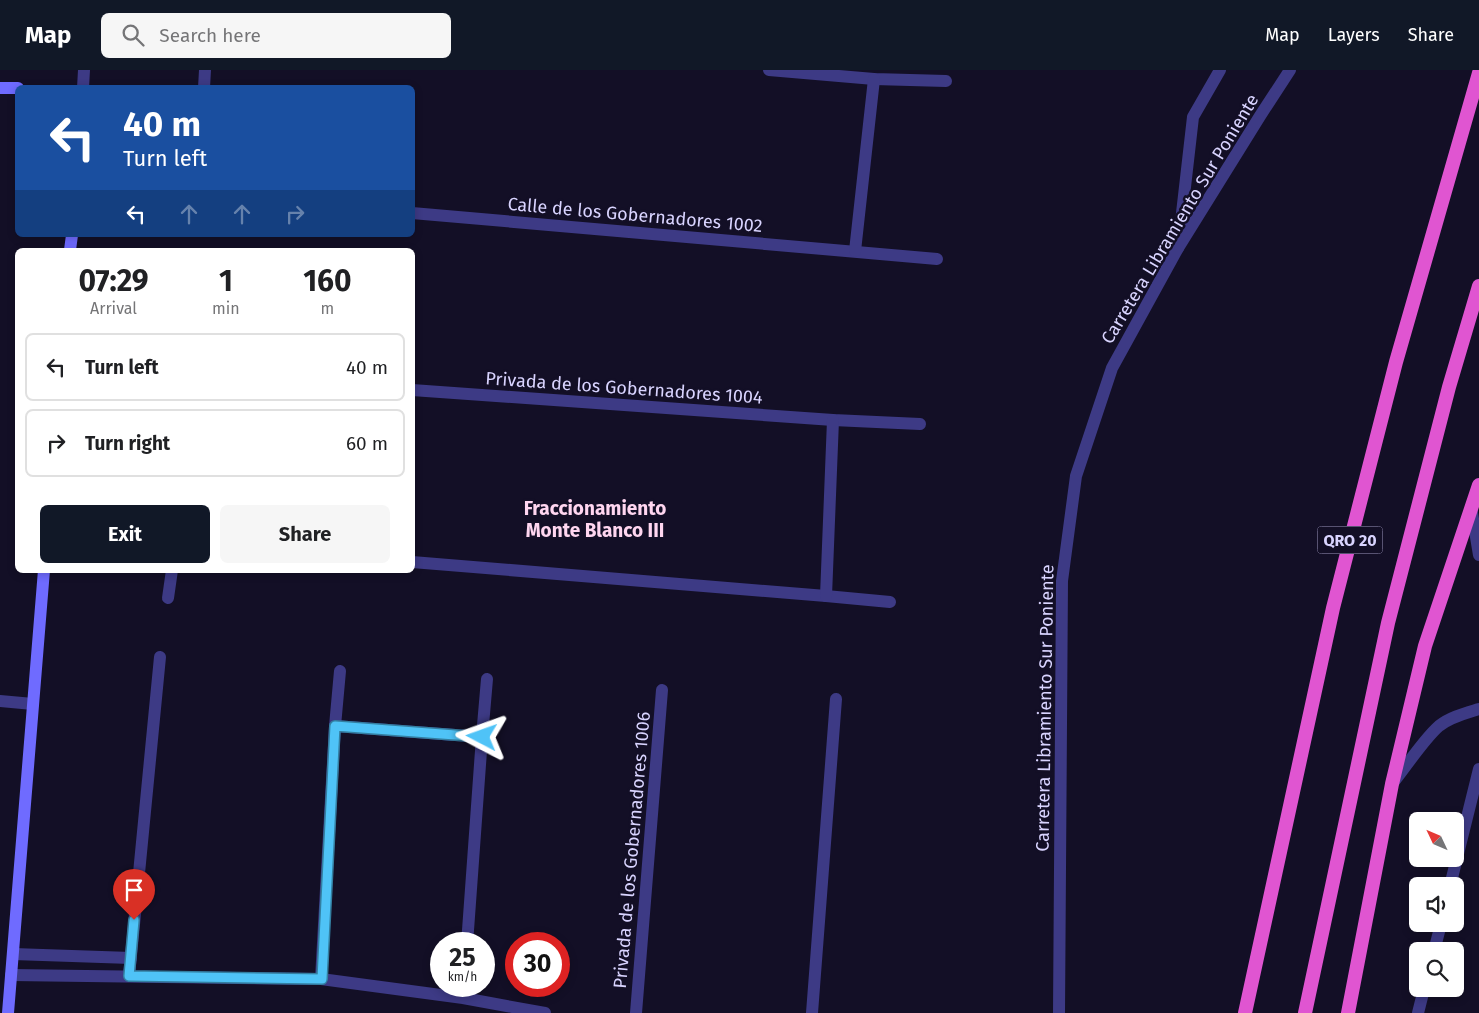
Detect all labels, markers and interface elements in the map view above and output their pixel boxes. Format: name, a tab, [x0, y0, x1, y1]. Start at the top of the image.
search box	[101, 13, 451, 58]
text: Map	[25, 21, 71, 49]
icon: search	[119, 21, 147, 49]
text: Search here	[159, 24, 261, 47]
text: Map	[1265, 24, 1300, 46]
text: Layers	[1328, 24, 1380, 46]
text: Share	[1408, 24, 1454, 46]
street label: Carretera Libramiento Sur Poniente	[1097, 90, 1263, 348]
text: 40 m	[123, 103, 201, 145]
icon: left	[40, 105, 105, 170]
text: Turn left	[123, 145, 207, 172]
street label: Calle de los Gobernadores 1002	[507, 193, 763, 237]
icon: left	[122, 200, 150, 228]
icon: ahead	[175, 200, 203, 228]
icon: ahead	[228, 200, 256, 228]
icon: right	[281, 200, 309, 228]
text: 07:29	[78, 263, 149, 299]
text: 1	[219, 263, 233, 299]
text: 160	[303, 263, 352, 299]
text: Arrival	[90, 299, 137, 318]
text: min	[212, 299, 240, 318]
text: m	[320, 299, 334, 318]
icon: left	[42, 353, 70, 381]
text: Turn left	[85, 356, 159, 379]
text: 40 m	[346, 356, 388, 379]
street label: Privada de los Gobernadores 1004	[485, 367, 764, 409]
icon: right	[42, 429, 70, 457]
text: Turn right	[85, 432, 170, 455]
text: 60 m	[346, 432, 388, 455]
district label: Fraccionamiento Monte Blanco III	[524, 497, 666, 542]
button: Exit	[40, 505, 210, 563]
button: Share	[220, 505, 390, 563]
road number: QRO 20	[1318, 526, 1382, 554]
street label: Carretera Libramiento Sur Poniente	[1031, 564, 1059, 852]
position arrow	[455, 710, 507, 762]
street label: Privada de los Gobernadores 1006	[609, 711, 655, 989]
north arrow	[1409, 812, 1464, 868]
map controls	[1409, 812, 1464, 997]
pin	[113, 869, 155, 920]
icon: arrive	[120, 876, 148, 904]
button: sound	[1409, 877, 1464, 932]
speed limit sign: 30	[505, 932, 570, 997]
button: search	[1409, 942, 1464, 997]
text: 25	[449, 943, 476, 973]
text: km/h	[448, 970, 477, 984]

